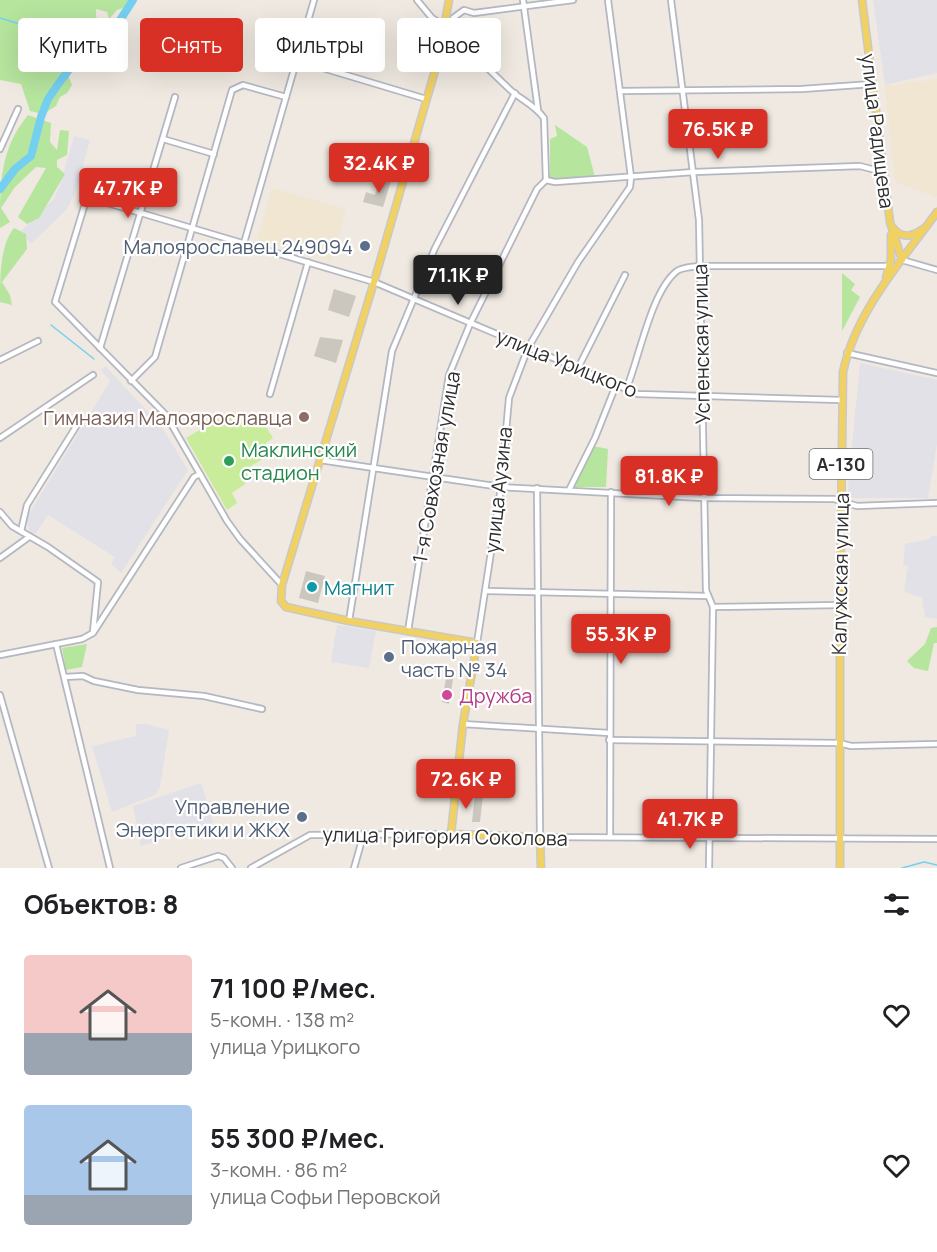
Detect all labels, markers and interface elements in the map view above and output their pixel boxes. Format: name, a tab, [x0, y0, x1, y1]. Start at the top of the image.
chip: Купить	[18, 18, 128, 72]
chip: Снять	[140, 18, 243, 72]
chip: Фильтры	[255, 18, 385, 72]
chip: Новое	[397, 18, 501, 72]
street label: улица Радищева	[855, 52, 901, 210]
pin: 76.5K ₽	[663, 109, 773, 160]
text: 76.5K ₽	[682, 115, 754, 142]
pin: 32.4K ₽	[324, 143, 434, 194]
text: 32.4K ₽	[343, 149, 415, 176]
pin: 47.7K ₽	[73, 168, 183, 219]
text: 47.7K ₽	[93, 174, 163, 201]
place label: Малоярославец 249094	[123, 233, 353, 260]
marker: Малоярославец 249094	[358, 239, 372, 253]
pin: 71.1K ₽	[403, 255, 513, 306]
text: 71.1K ₽	[427, 261, 489, 288]
street label: Успенская улица	[686, 264, 716, 424]
street label: улица Урицкого	[492, 322, 642, 404]
street label: 1-я Совхозная улица	[406, 369, 466, 565]
place label: Гимназия Малоярославца	[43, 404, 292, 431]
marker: Гимназия Малоярославца	[297, 410, 311, 424]
street label: улица Аузина	[478, 425, 518, 555]
place label: Маклинский стадион	[241, 436, 357, 486]
road number: А-130	[810, 449, 872, 479]
marker: Маклинский стадион	[222, 454, 236, 468]
pin: 81.8K ₽	[614, 456, 724, 507]
text: 81.8K ₽	[635, 462, 703, 489]
street label: Калужская улица	[825, 493, 855, 655]
place label: Магнит	[324, 574, 395, 601]
marker: Магнит	[305, 580, 319, 594]
pin: 55.3K ₽	[566, 614, 676, 665]
text: 55.3K ₽	[585, 620, 657, 647]
place label: Пожарная часть № 34	[401, 633, 508, 683]
marker: Пожарная часть № 34	[382, 650, 396, 664]
place label: Дружба	[459, 682, 532, 709]
marker: Дружба	[440, 688, 454, 702]
pin: 72.6K ₽	[411, 759, 521, 810]
text: 72.6K ₽	[430, 765, 502, 792]
place label: Управление Энергетики и ЖКХ	[116, 793, 290, 843]
pin: 41.7K ₽	[635, 799, 745, 850]
text: 41.7K ₽	[656, 805, 724, 832]
marker: Управление Энергетики и ЖКХ	[295, 810, 309, 824]
street label: улица Григория Соколова	[322, 820, 568, 852]
text: Объектов: 8	[24, 886, 178, 922]
icon: filters	[880, 888, 913, 921]
text: 71 100 ₽/мес.	[210, 970, 376, 1006]
icon: home	[72, 979, 144, 1051]
icon: heart	[880, 999, 913, 1032]
text: 5-комн. · 138 m²	[210, 1006, 354, 1033]
text: улица Урицкого	[210, 1033, 360, 1060]
text: 55 300 ₽/мес.	[210, 1120, 385, 1156]
icon: home	[72, 1129, 144, 1201]
icon: heart	[880, 1149, 913, 1182]
text: 3-комн. · 86 m²	[210, 1156, 347, 1183]
text: улица Софьи Перовской	[210, 1183, 441, 1210]

